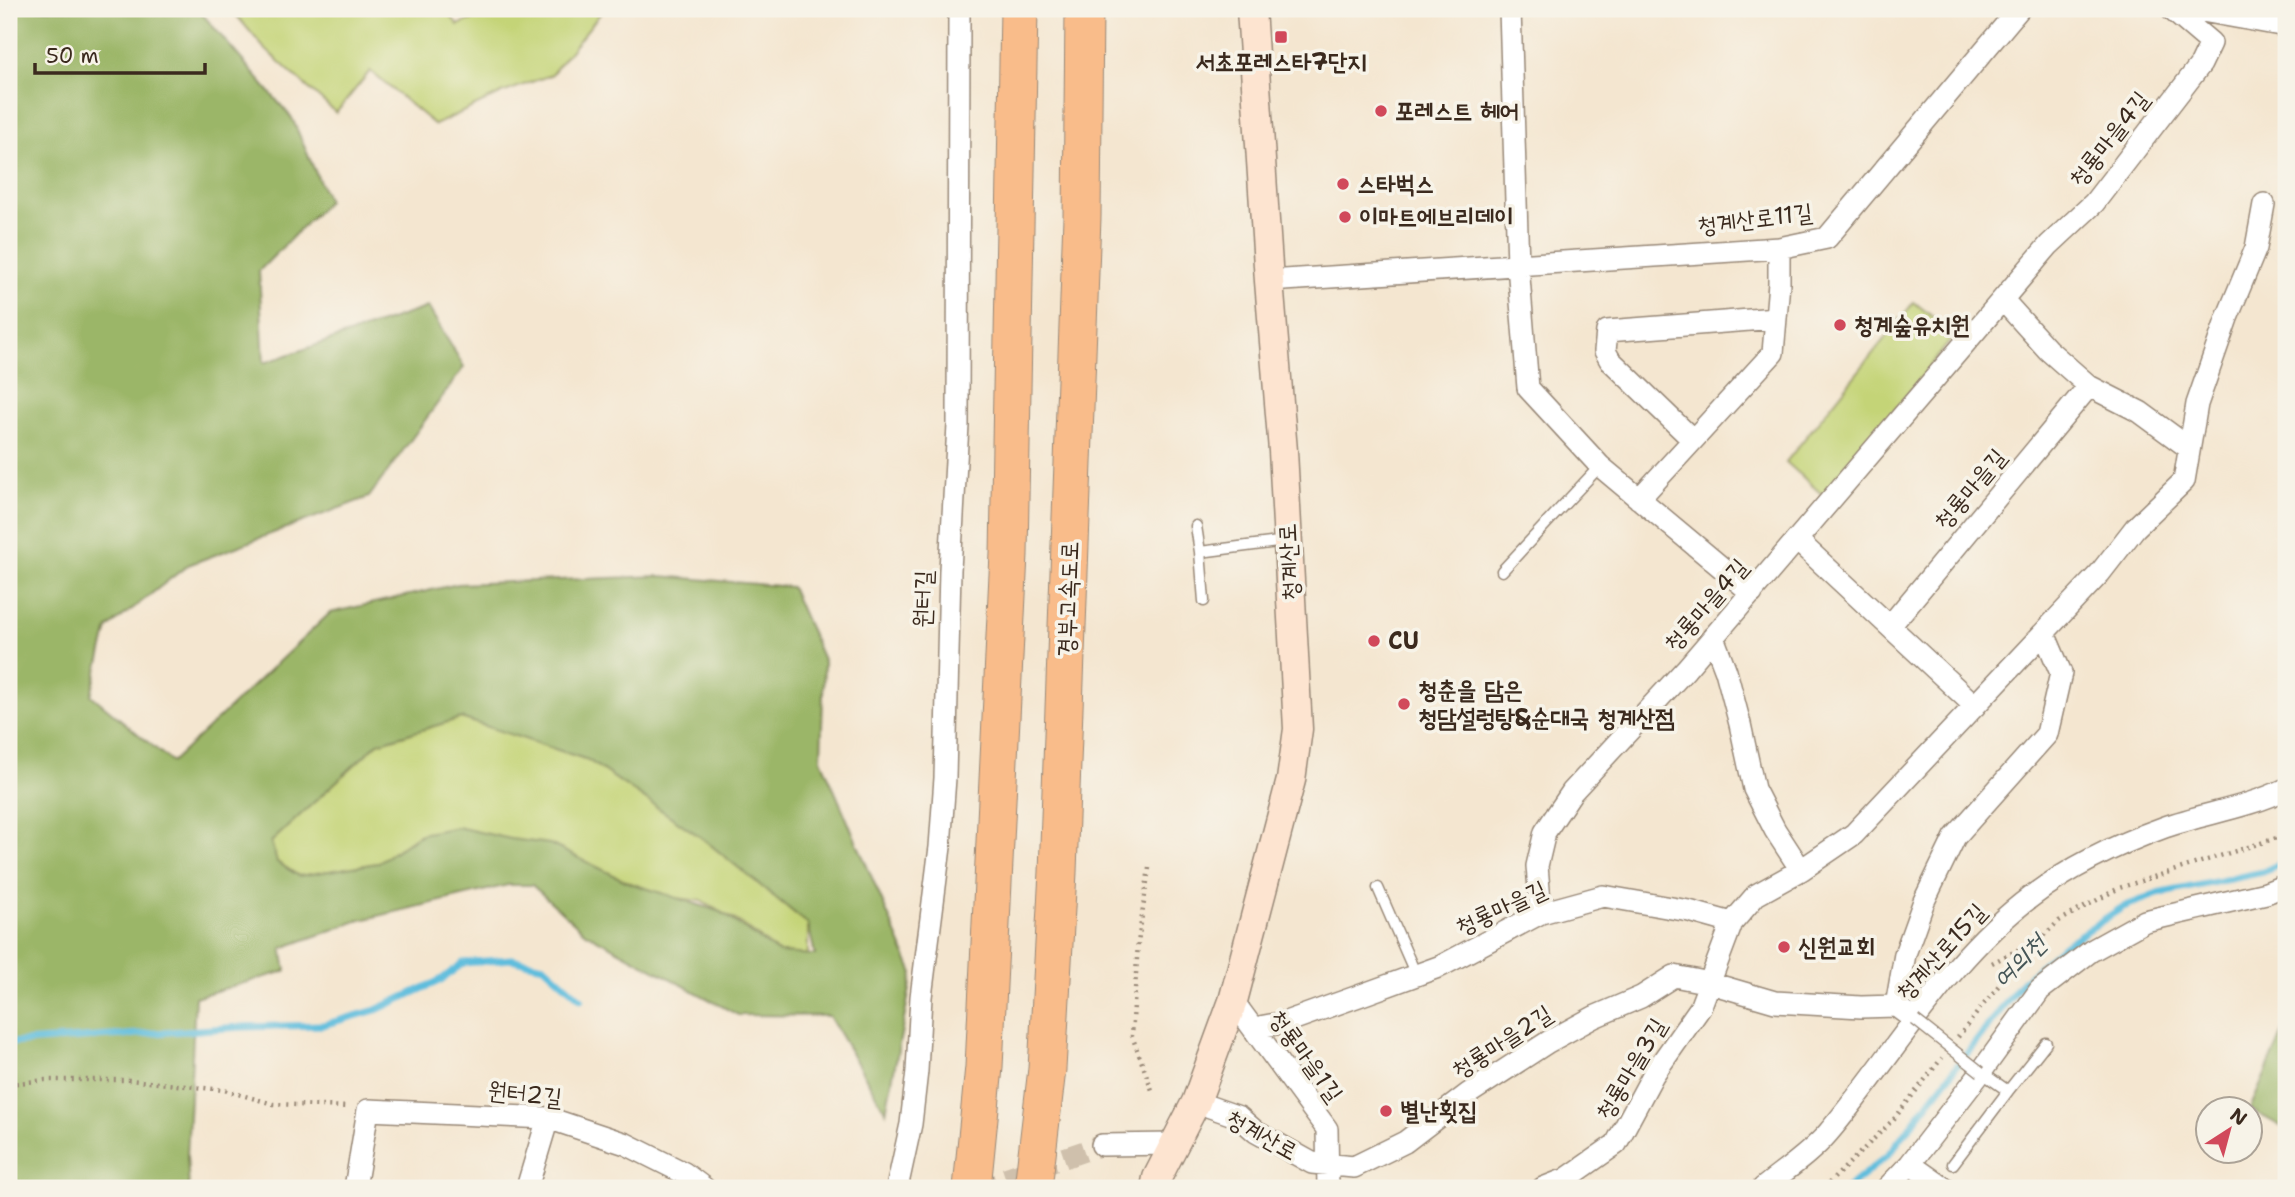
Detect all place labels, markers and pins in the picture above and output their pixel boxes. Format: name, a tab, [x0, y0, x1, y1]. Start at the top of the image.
marker: 서초포레스타7단지	[1273, 29, 1289, 45]
place label: 서초포레스타7단지	[1195, 46, 1367, 78]
place label: 포레스트 헤어	[1395, 95, 1519, 127]
marker: 포레스트 헤어	[1373, 103, 1389, 119]
place label: 스타벅스	[1357, 168, 1434, 200]
marker: 스타벅스	[1335, 176, 1351, 192]
place label: 이마트에브리데이	[1359, 201, 1514, 233]
marker: 이마트에브리데이	[1337, 209, 1353, 225]
place label: 청계숲유치원	[1854, 309, 1970, 341]
marker: 청계숲유치원	[1832, 317, 1848, 333]
place label: CU	[1388, 625, 1419, 657]
marker: CU	[1366, 633, 1382, 649]
place label: 청춘을 담은 청담설렁탕&순대국 청계산점	[1418, 674, 1675, 734]
marker: 청춘을 담은 청담설렁탕&순대국 청계산점	[1396, 696, 1412, 712]
place label: 신원교회	[1798, 931, 1875, 963]
marker: 신원교회	[1776, 939, 1792, 955]
place label: 별난횟집	[1400, 1095, 1477, 1127]
marker: 별난횟집	[1378, 1103, 1394, 1119]

